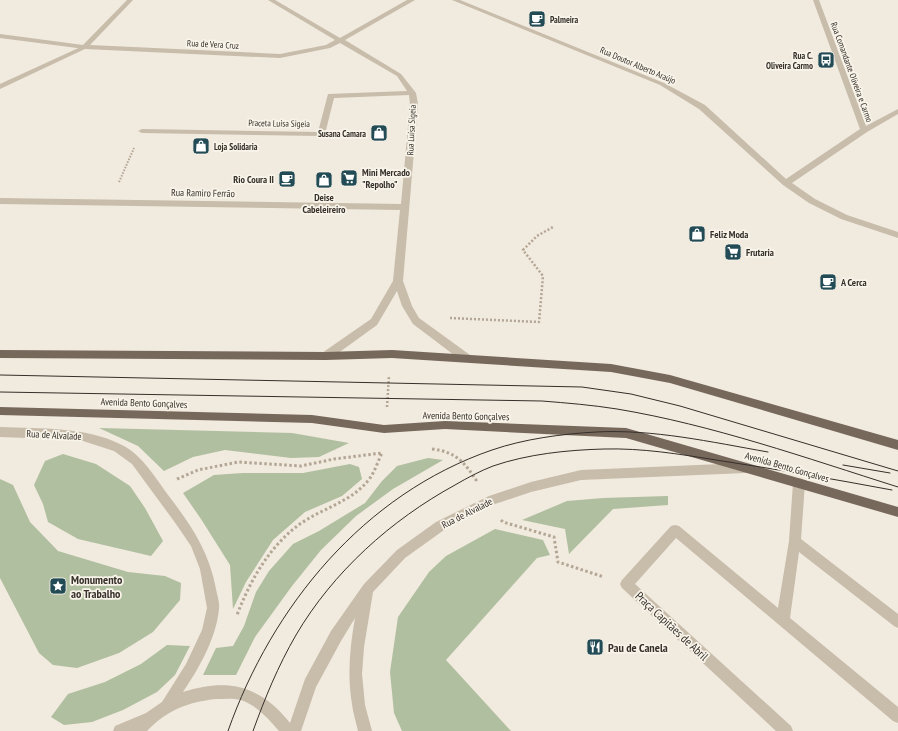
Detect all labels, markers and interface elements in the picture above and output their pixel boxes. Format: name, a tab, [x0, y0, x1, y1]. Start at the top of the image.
cafe icon: Palmeira	[527, 9, 547, 29]
place label: Palmeira	[550, 14, 578, 25]
street label: Rua Comandante Oliveira e Carmo	[829, 20, 875, 124]
street label: Rua de Vera Cruz	[187, 37, 239, 51]
street label: Rua Doutor Alberto Araújo	[598, 44, 678, 87]
place label: Rua C. Oliveira Carmo	[766, 50, 813, 71]
bus stop icon: Rua C. Oliveira Carmo	[816, 50, 836, 70]
street label: Rua Luísa Sigeia	[404, 104, 418, 156]
street label: Praceta Luísa Sigeia	[248, 117, 310, 129]
shop icon: Susana Camara	[369, 123, 389, 143]
place label: Susana Camara	[318, 128, 366, 139]
shop icon: Loja Solidaria	[191, 136, 211, 156]
place label: Loja Solidaria	[214, 141, 258, 152]
place label: Mini Mercado "Repolho"	[362, 166, 411, 191]
supermarket icon: Mini Mercado "Repolho"	[339, 168, 359, 188]
cafe icon: Rio Coura II	[277, 169, 297, 189]
shop icon: Deise Cabeleireiro	[314, 170, 334, 190]
place label: Rio Coura II	[233, 173, 274, 186]
street label: Rua Ramiro Ferrão	[171, 186, 235, 200]
place label: Deise Cabeleireiro	[302, 191, 346, 216]
shop icon: Feliz Moda	[687, 224, 707, 244]
place label: Feliz Moda	[710, 228, 748, 241]
supermarket icon: Frutaria	[723, 242, 743, 262]
place label: Frutaria	[746, 246, 774, 259]
cafe icon: A Cerca	[818, 272, 838, 292]
place label: A Cerca	[840, 276, 867, 289]
street label: Avenida Bento Gonçalves	[100, 395, 188, 411]
street label: Avenida Bento Gonçalves	[423, 409, 510, 423]
street label: Rua de Alvalade	[26, 427, 82, 443]
street label: Avenida Bento Gonçalves	[744, 449, 831, 485]
street label: Rua de Alvalade	[439, 495, 495, 531]
place label: Monumento ao Trabalho	[71, 572, 123, 601]
place icon: Monumento ao Trabalho	[48, 576, 68, 596]
street label: Praça Capitães de Abril	[632, 588, 712, 664]
restaurant icon: Pau de Canela	[585, 637, 605, 657]
place label: Pau de Canela	[608, 640, 668, 655]

